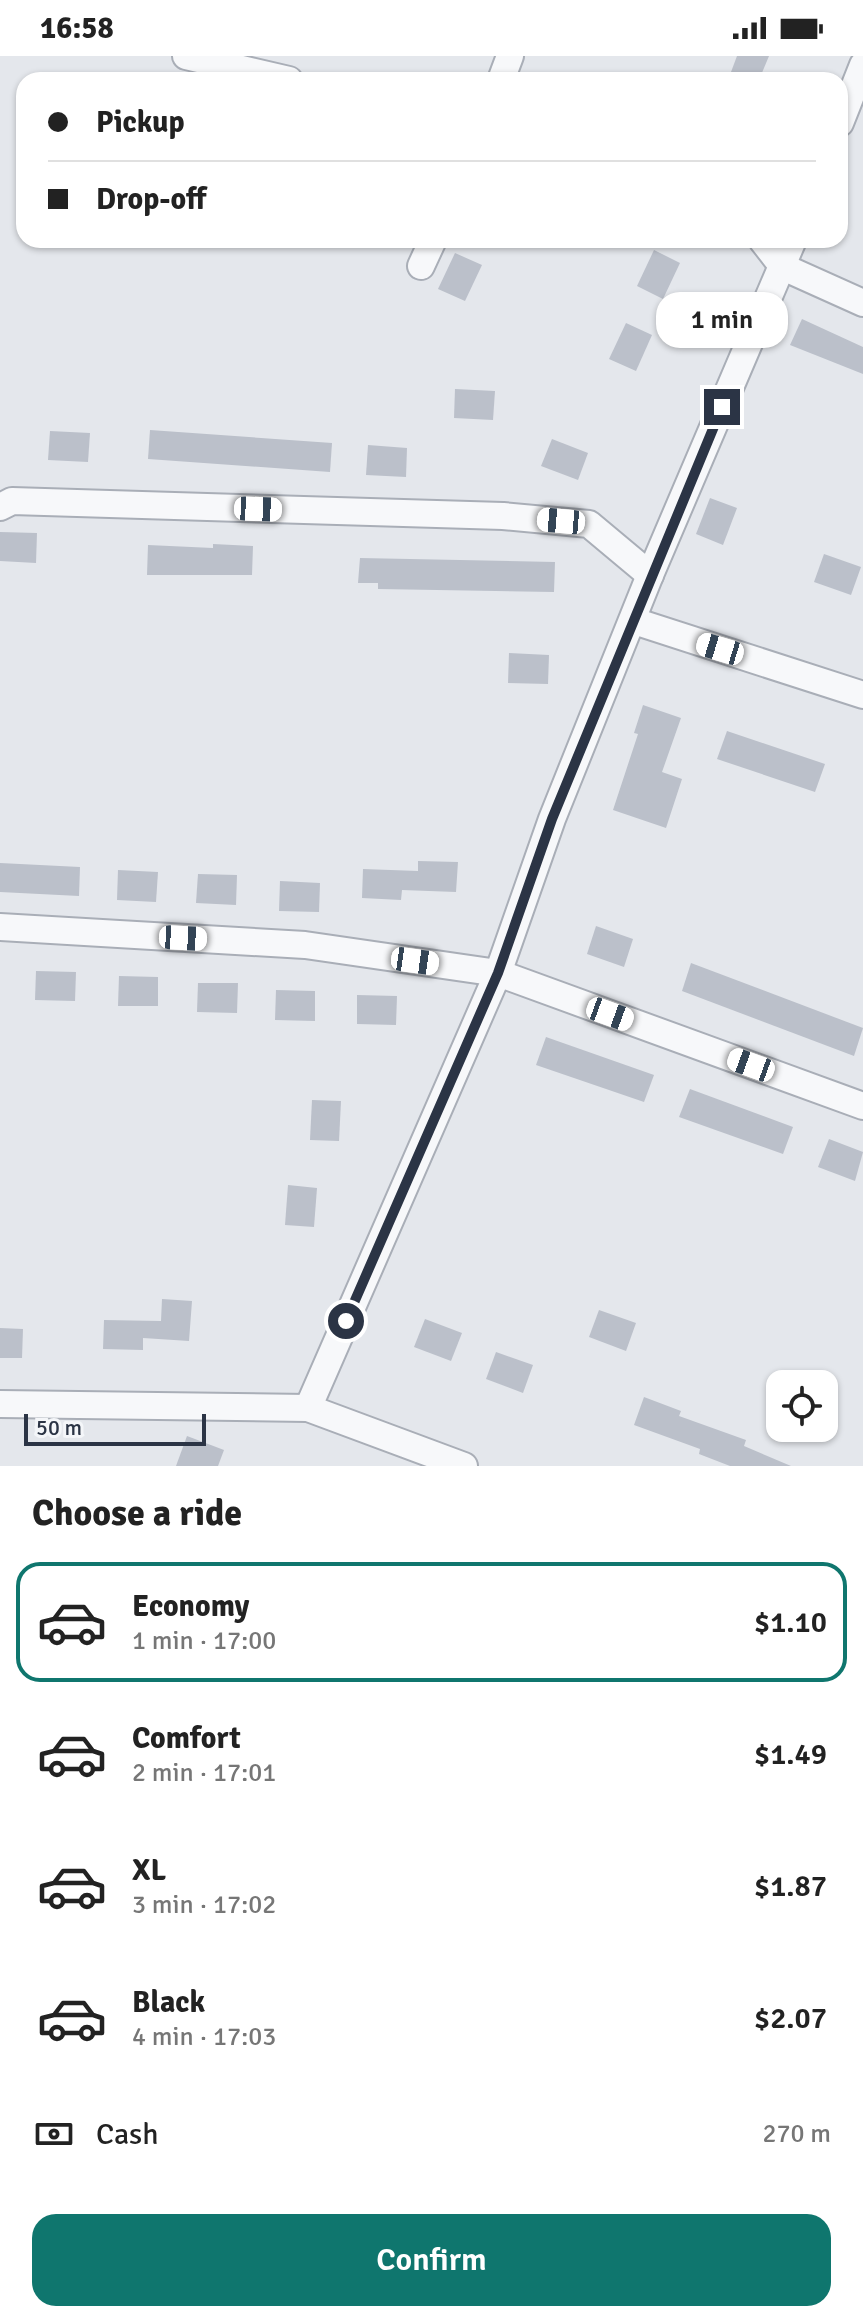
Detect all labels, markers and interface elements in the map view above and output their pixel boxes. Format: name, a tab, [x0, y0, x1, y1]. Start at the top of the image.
text: 16:58	[40, 10, 114, 47]
text: Pickup	[96, 104, 185, 141]
text: Drop-off	[96, 181, 206, 218]
callout: 1 min	[656, 291, 788, 347]
text: 1 min	[691, 304, 753, 336]
route end	[704, 389, 740, 425]
car	[234, 496, 282, 522]
car	[536, 507, 586, 535]
car	[694, 631, 746, 667]
car	[158, 925, 208, 951]
car	[390, 946, 440, 976]
car	[583, 995, 637, 1033]
car	[724, 1046, 778, 1084]
route start	[328, 1303, 364, 1339]
map controls	[766, 1370, 838, 1442]
button: locate	[766, 1370, 838, 1442]
scale bar	[24, 1410, 206, 1446]
text: 50 m	[36, 1414, 82, 1441]
text: Choose a ride	[32, 1491, 242, 1536]
icon: car	[36, 1586, 108, 1658]
text: Economy	[132, 1588, 249, 1625]
text: $1.10	[754, 1604, 827, 1641]
text: 1 min · 17:00	[132, 1625, 276, 1657]
icon: car	[36, 1718, 108, 1790]
text: Comfort	[132, 1720, 241, 1757]
text: $1.49	[754, 1736, 827, 1773]
text: 2 min · 17:01	[132, 1757, 276, 1789]
icon: car	[36, 1850, 108, 1922]
text: XL	[132, 1852, 166, 1889]
text: $1.87	[754, 1868, 827, 1905]
text: 3 min · 17:02	[132, 1889, 276, 1921]
icon: car	[36, 1982, 108, 2054]
text: Black	[132, 1984, 205, 2021]
text: $2.07	[754, 2000, 827, 2037]
text: 4 min · 17:03	[132, 2021, 276, 2053]
icon: cash	[32, 2112, 76, 2156]
text: Cash	[96, 2116, 159, 2153]
text: 270 m	[762, 2118, 831, 2150]
button: Confirm	[32, 2214, 831, 2306]

